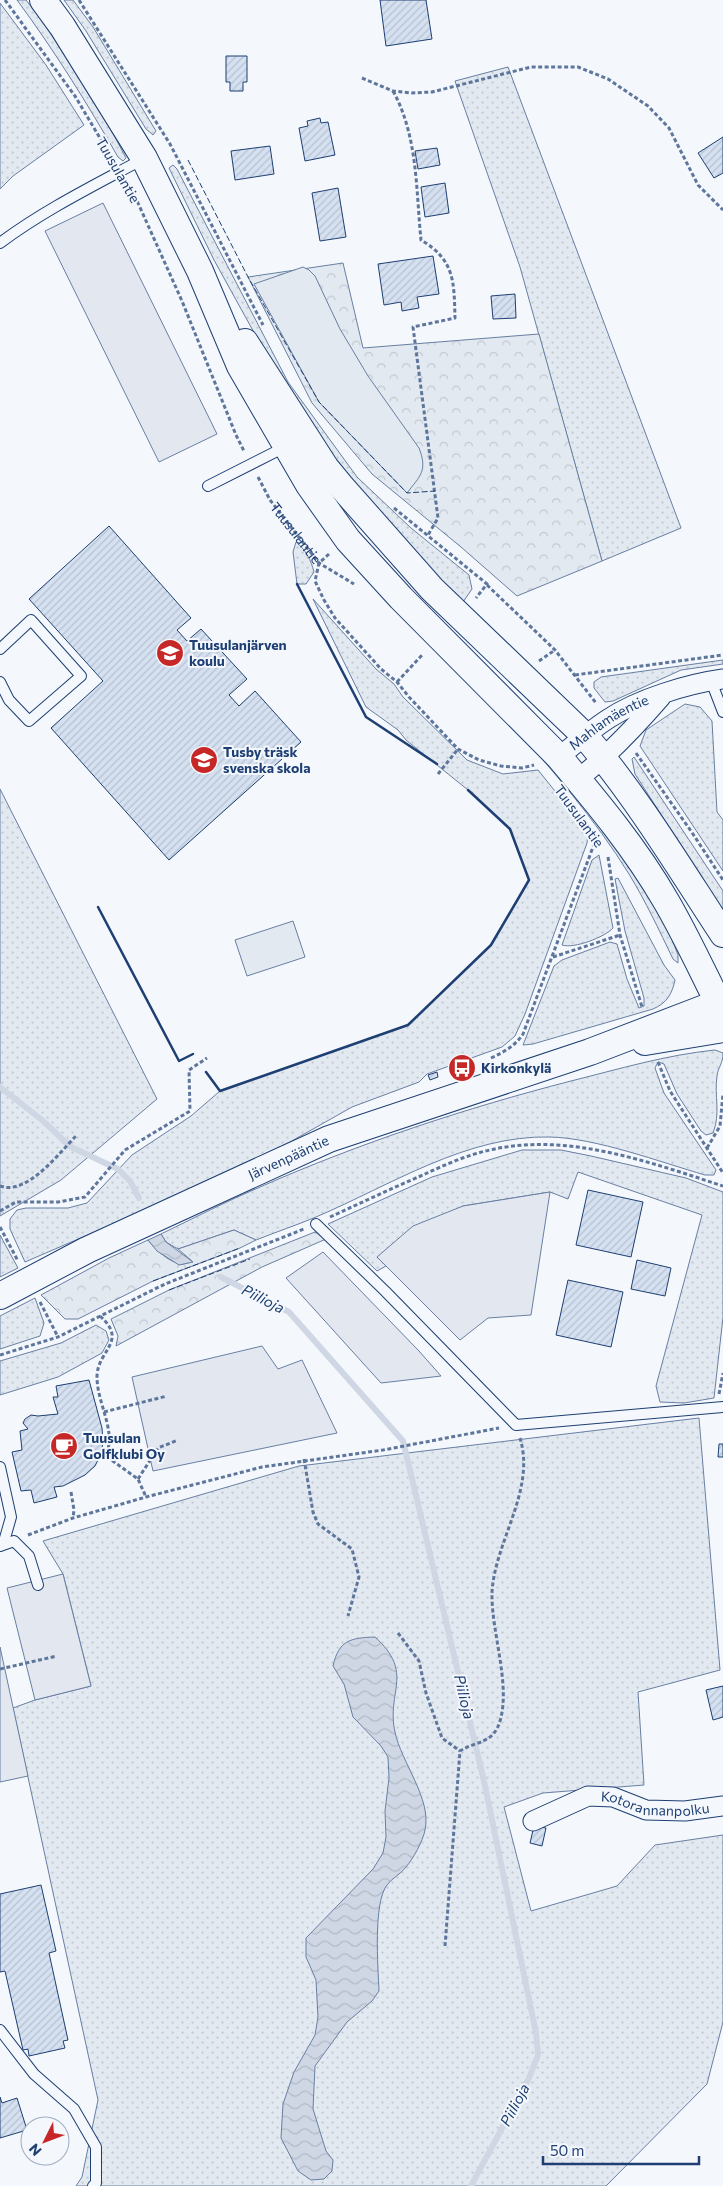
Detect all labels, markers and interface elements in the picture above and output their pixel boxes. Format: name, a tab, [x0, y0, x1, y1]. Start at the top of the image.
street label: Tuusulantie	[93, 134, 144, 206]
street label: Tuusulantie	[267, 499, 325, 567]
place label: Tuusulanjärven koulu	[189, 636, 287, 669]
school or university icon: Tuusulanjärven koulu	[155, 638, 185, 668]
street label: Mahlamäentie	[565, 691, 651, 753]
place label: Tusby träsk svenska skola	[223, 743, 311, 776]
school or university icon: Tusby träsk svenska skola	[189, 745, 219, 775]
street label: Tuusulantie	[551, 781, 608, 850]
bus stop icon: Kirkonkylä	[447, 1053, 477, 1083]
place label: Kirkonkylä	[481, 1059, 551, 1076]
street label: Järvenpääntie	[245, 1131, 331, 1183]
water label: Piilioja	[239, 1280, 288, 1317]
place label: Tuusulan Golfklubi Oy	[83, 1429, 165, 1462]
cafe icon: Tuusulan Golfklubi Oy	[49, 1431, 79, 1461]
water label: Piilioja	[451, 1673, 479, 1721]
street label: Kotorannanpolku	[601, 1788, 710, 1819]
water label: Piilioja	[496, 2080, 533, 2129]
north arrow	[20, 2116, 70, 2166]
scale bar	[543, 2134, 699, 2166]
text: N	[25, 2140, 45, 2160]
text: 50 m	[550, 2141, 584, 2159]

